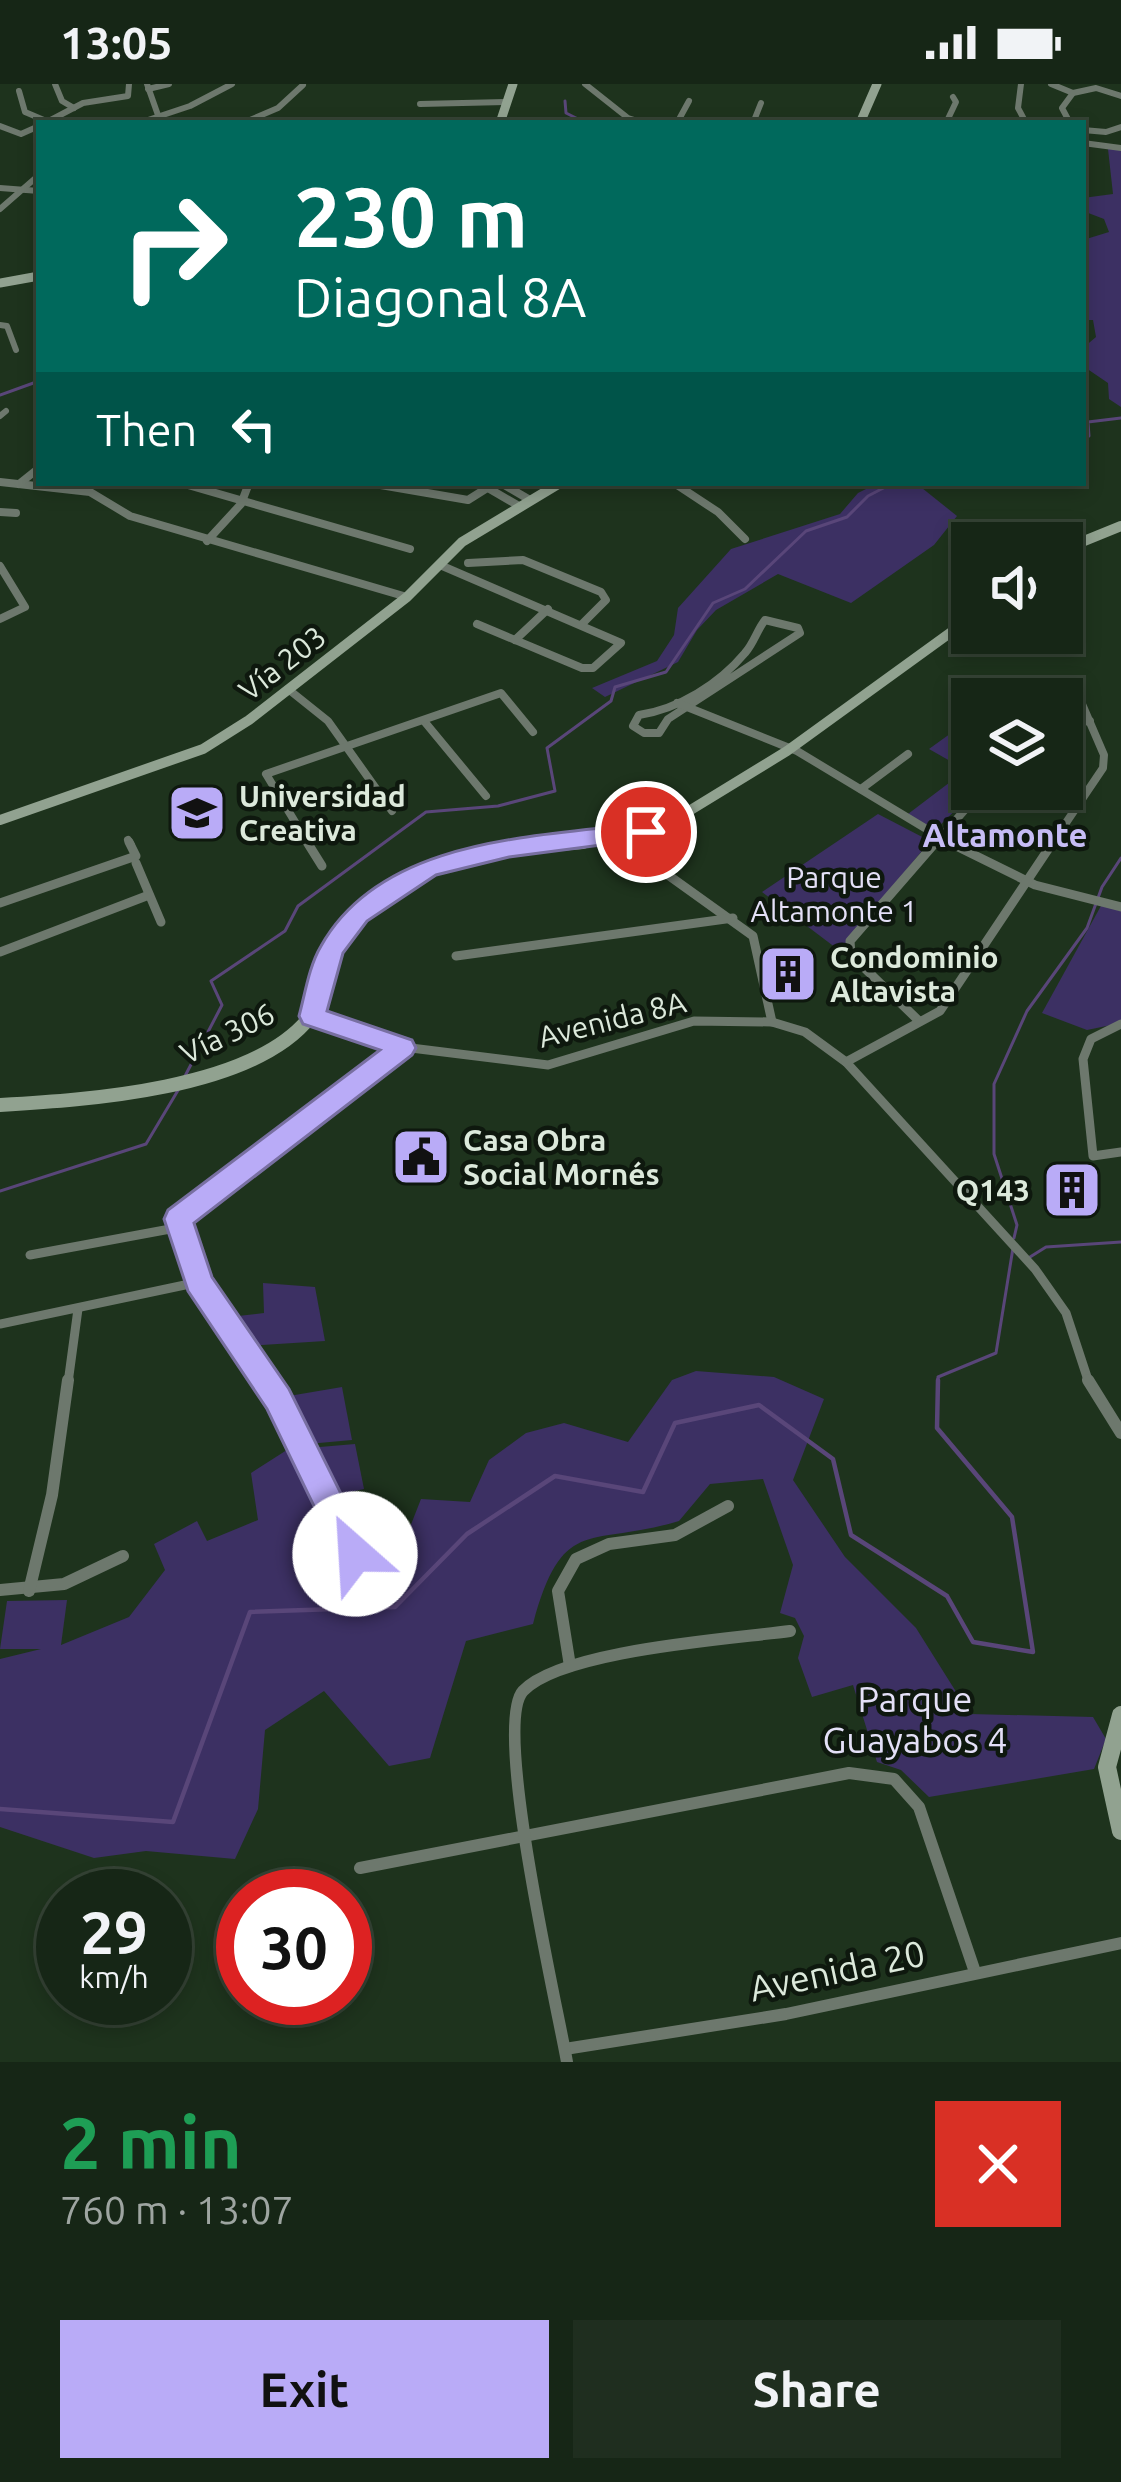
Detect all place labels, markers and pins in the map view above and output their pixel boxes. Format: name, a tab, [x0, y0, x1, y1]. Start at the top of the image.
place label: Universidad Creativa	[239, 779, 406, 847]
pin	[595, 781, 697, 883]
school or university icon: Universidad Creativa	[166, 782, 228, 844]
place label: Condominio Altavista	[830, 940, 999, 1008]
building icon: Condominio Altavista	[757, 943, 819, 1005]
place label: Casa Obra Social Mornés	[463, 1123, 660, 1191]
public building icon: Casa Obra Social Mornés	[390, 1126, 452, 1188]
building icon: Q143	[1041, 1159, 1103, 1221]
place label: Q143	[956, 1173, 1030, 1207]

